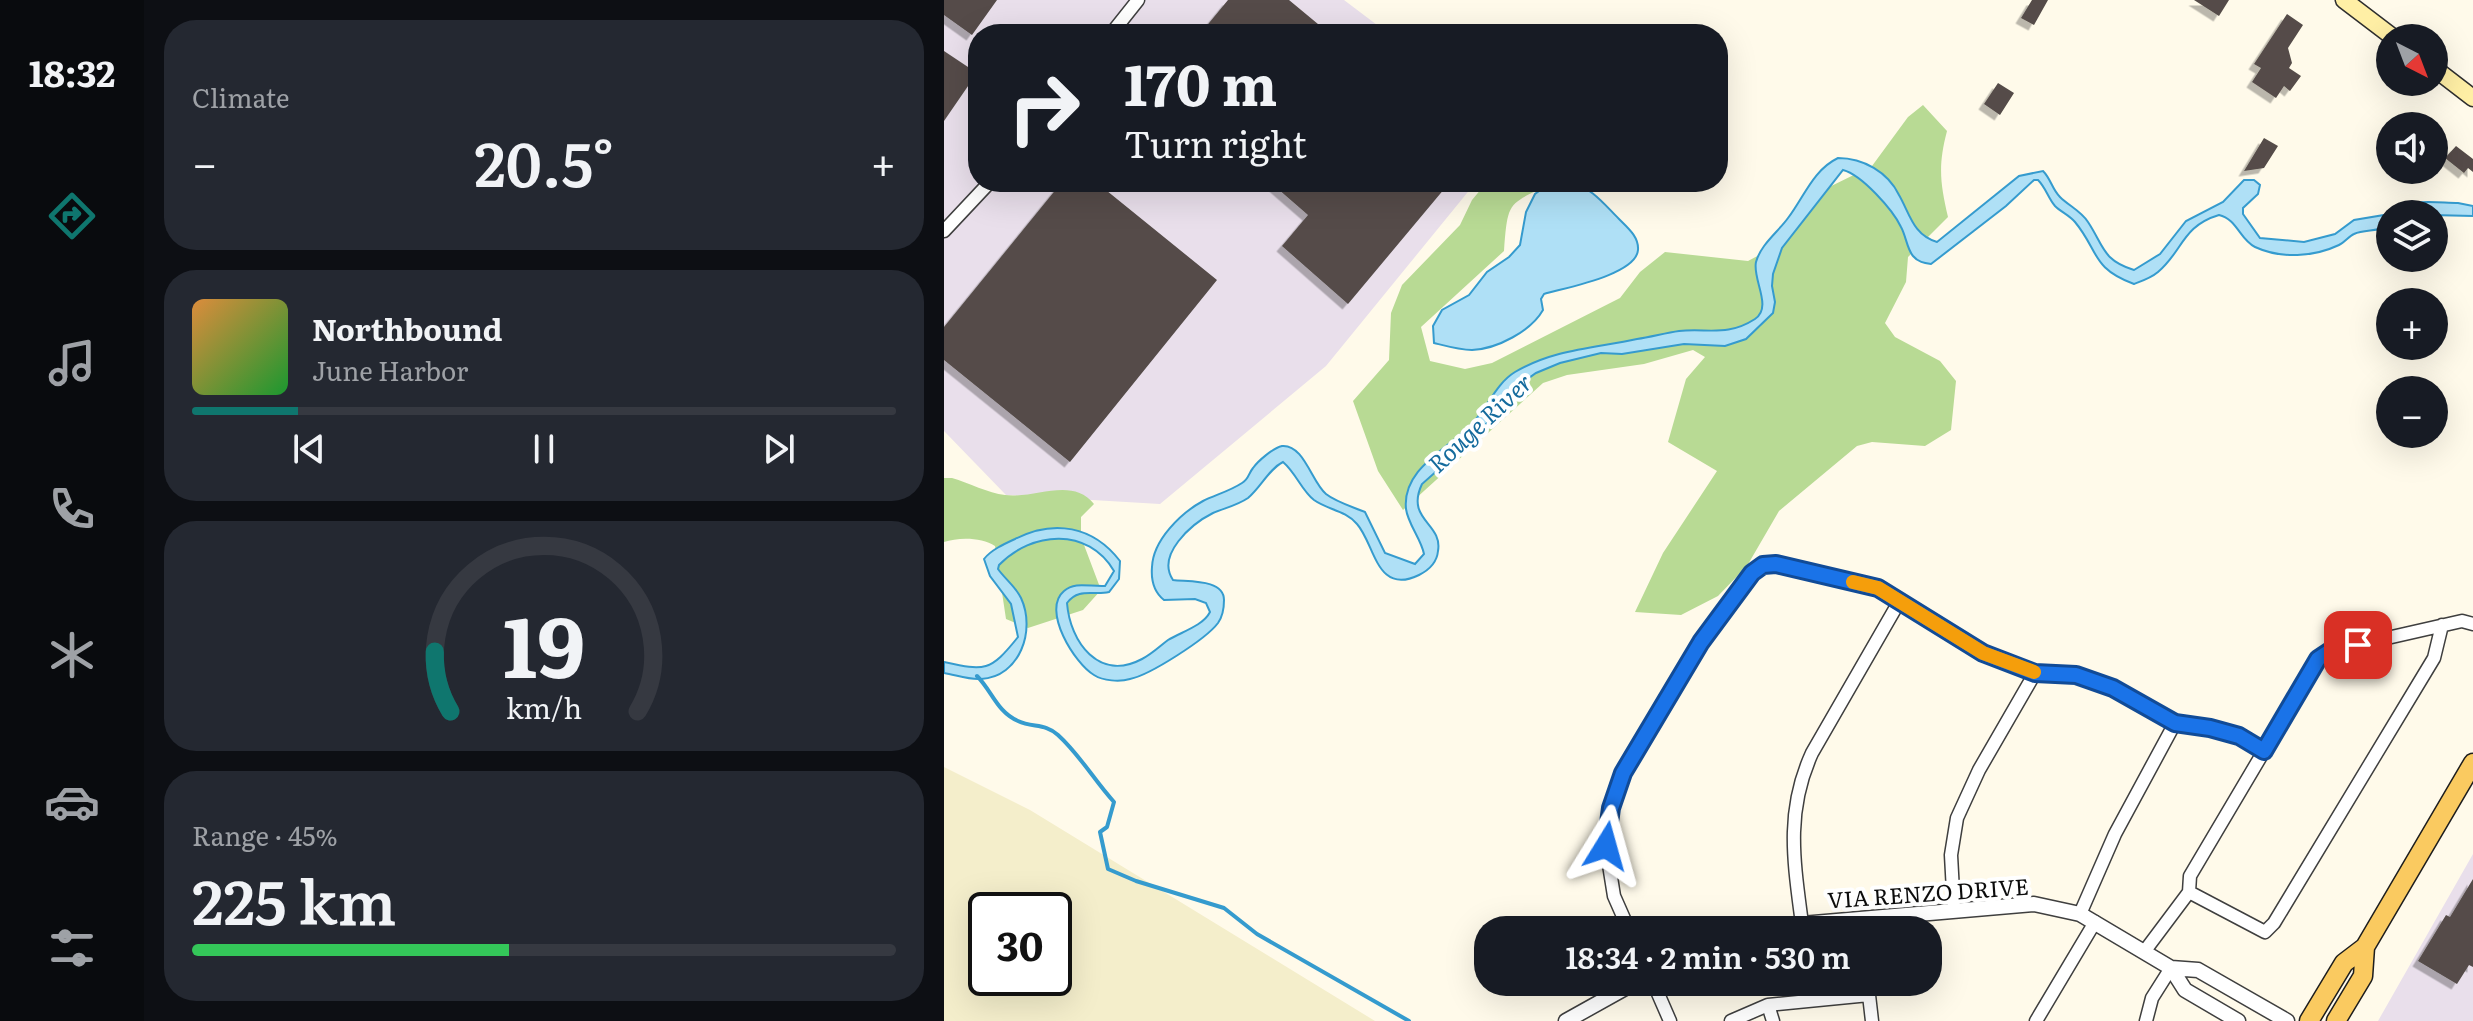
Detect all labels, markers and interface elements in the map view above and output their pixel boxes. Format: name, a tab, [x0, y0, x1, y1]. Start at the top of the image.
north arrow	[2376, 24, 2448, 96]
map controls	[2376, 24, 2448, 448]
text: 170 m	[1124, 40, 1277, 123]
text: 18:32	[29, 45, 115, 98]
icon: right	[992, 56, 1096, 160]
text: Climate	[192, 77, 290, 116]
button: sound	[2376, 112, 2448, 184]
text: 20.5°	[474, 116, 614, 205]
text: Turn right	[1124, 116, 1307, 169]
text: −	[192, 128, 218, 194]
text: +	[870, 128, 896, 194]
icon: directions	[44, 188, 100, 244]
button: layers	[2376, 200, 2448, 272]
button: +	[2376, 288, 2448, 360]
text: Northbound	[312, 306, 503, 350]
icon: music	[44, 335, 100, 391]
text: June Harbor	[312, 350, 468, 389]
water label: Rouge River	[1419, 364, 1539, 480]
button: −	[2376, 376, 2448, 448]
icon: previous	[287, 427, 331, 471]
icon: pause	[522, 427, 566, 471]
icon: next	[757, 427, 801, 471]
icon: phone	[44, 481, 100, 537]
text: 19	[503, 579, 585, 703]
pin	[2324, 611, 2392, 679]
icon: arrive	[2336, 623, 2380, 667]
icon: climate	[44, 627, 100, 683]
text: km/h	[506, 685, 582, 728]
icon: car	[44, 774, 100, 830]
position arrow	[1564, 804, 1648, 888]
text: Range · 45%	[192, 815, 338, 854]
text: 225 km	[192, 854, 396, 943]
street label: VIA RENZO DRIVE	[1826, 869, 2030, 915]
speed limit sign: 30	[968, 892, 1072, 996]
icon: filters	[44, 920, 100, 976]
text: 18:34 · 2 min · 530 m	[1565, 934, 1851, 978]

